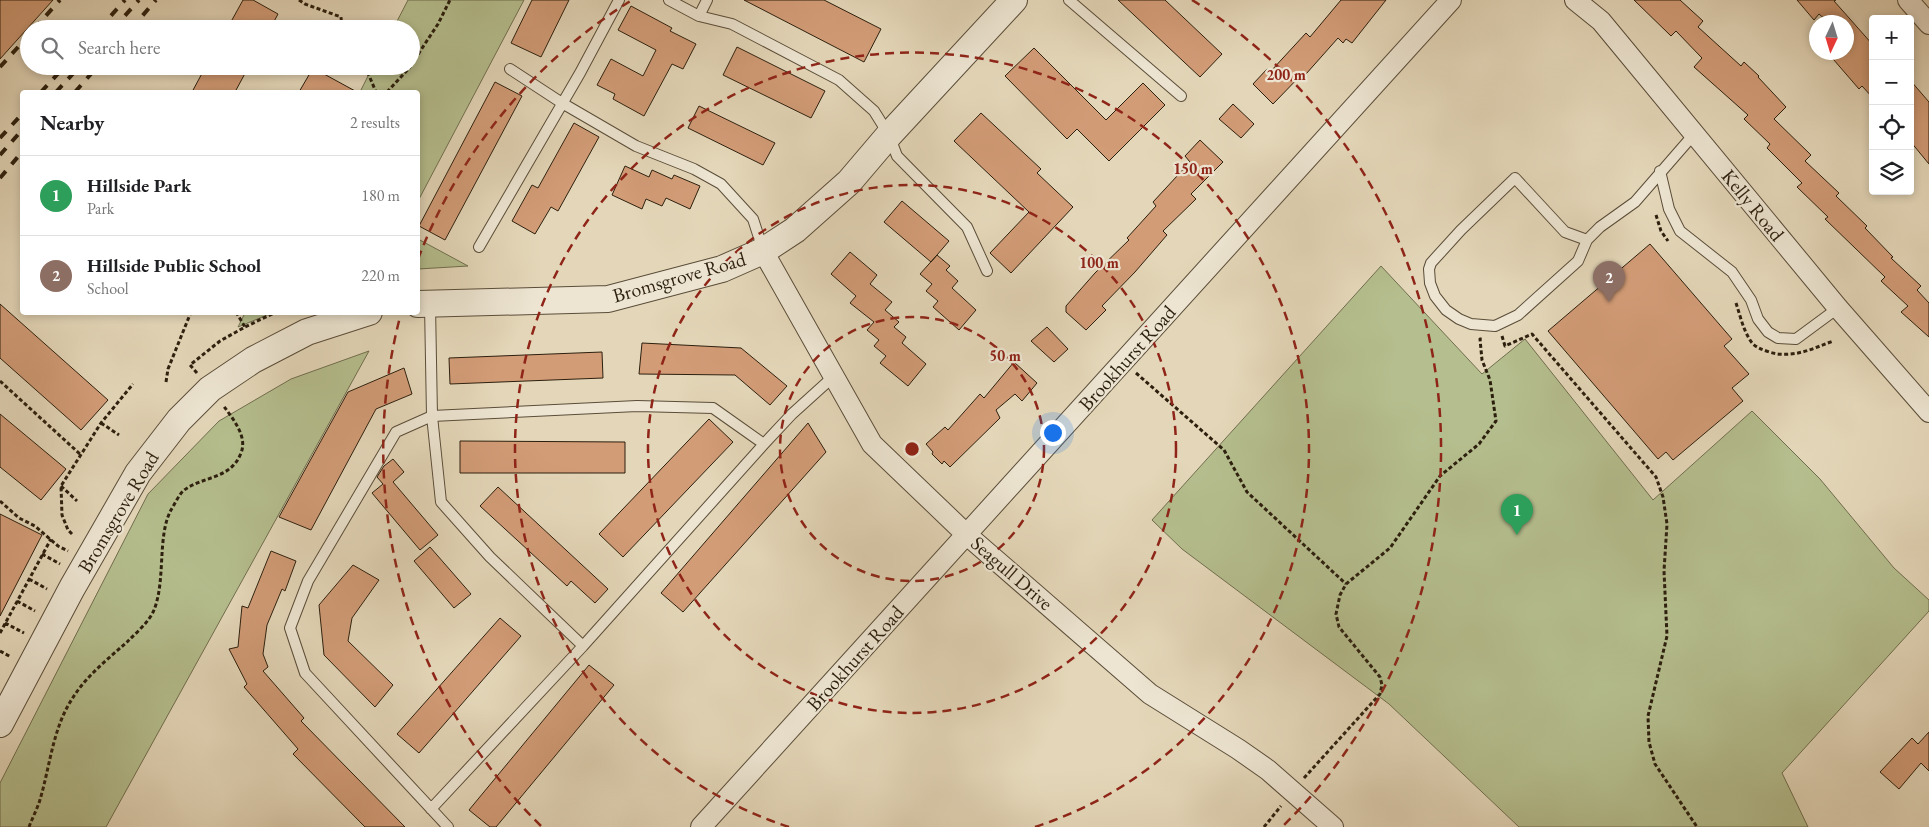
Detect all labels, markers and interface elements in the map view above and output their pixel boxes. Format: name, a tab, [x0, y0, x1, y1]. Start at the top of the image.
north arrow	[1809, 15, 1854, 60]
map controls	[1869, 15, 1914, 195]
button: +	[1869, 15, 1914, 60]
search box	[20, 20, 420, 75]
icon: search	[38, 34, 66, 62]
text: Search here	[78, 35, 160, 60]
button: −	[1869, 60, 1914, 105]
text: 200 m	[1266, 65, 1306, 84]
button: locate	[1869, 105, 1914, 150]
text: Nearby	[40, 109, 104, 136]
text: 2 results	[350, 112, 400, 133]
button: layers	[1869, 150, 1914, 195]
text: 150 m	[1173, 159, 1213, 178]
street label: Kelly Road	[1716, 164, 1791, 247]
text: Hillside Park	[87, 173, 191, 198]
text: 1	[52, 185, 60, 206]
text: 180 m	[361, 185, 400, 206]
text: Park	[87, 198, 114, 219]
street label: Bromsgrove Road	[609, 245, 749, 308]
text: Hillside Public School	[87, 253, 261, 278]
text: 100 m	[1079, 253, 1119, 272]
pin: 2	[1593, 261, 1625, 302]
text: 2	[52, 265, 60, 286]
text: 220 m	[361, 265, 400, 286]
text: School	[87, 278, 129, 299]
street label: Brookhurst Road	[1073, 299, 1182, 416]
text: 50 m	[989, 346, 1021, 365]
your location	[1040, 420, 1066, 446]
centre of rings	[903, 440, 921, 458]
street label: Bromsgrove Road	[72, 446, 165, 578]
pin: 1	[1501, 494, 1533, 535]
street label: Seagull Drive	[965, 530, 1059, 616]
street label: Brookhurst Road	[801, 599, 910, 716]

